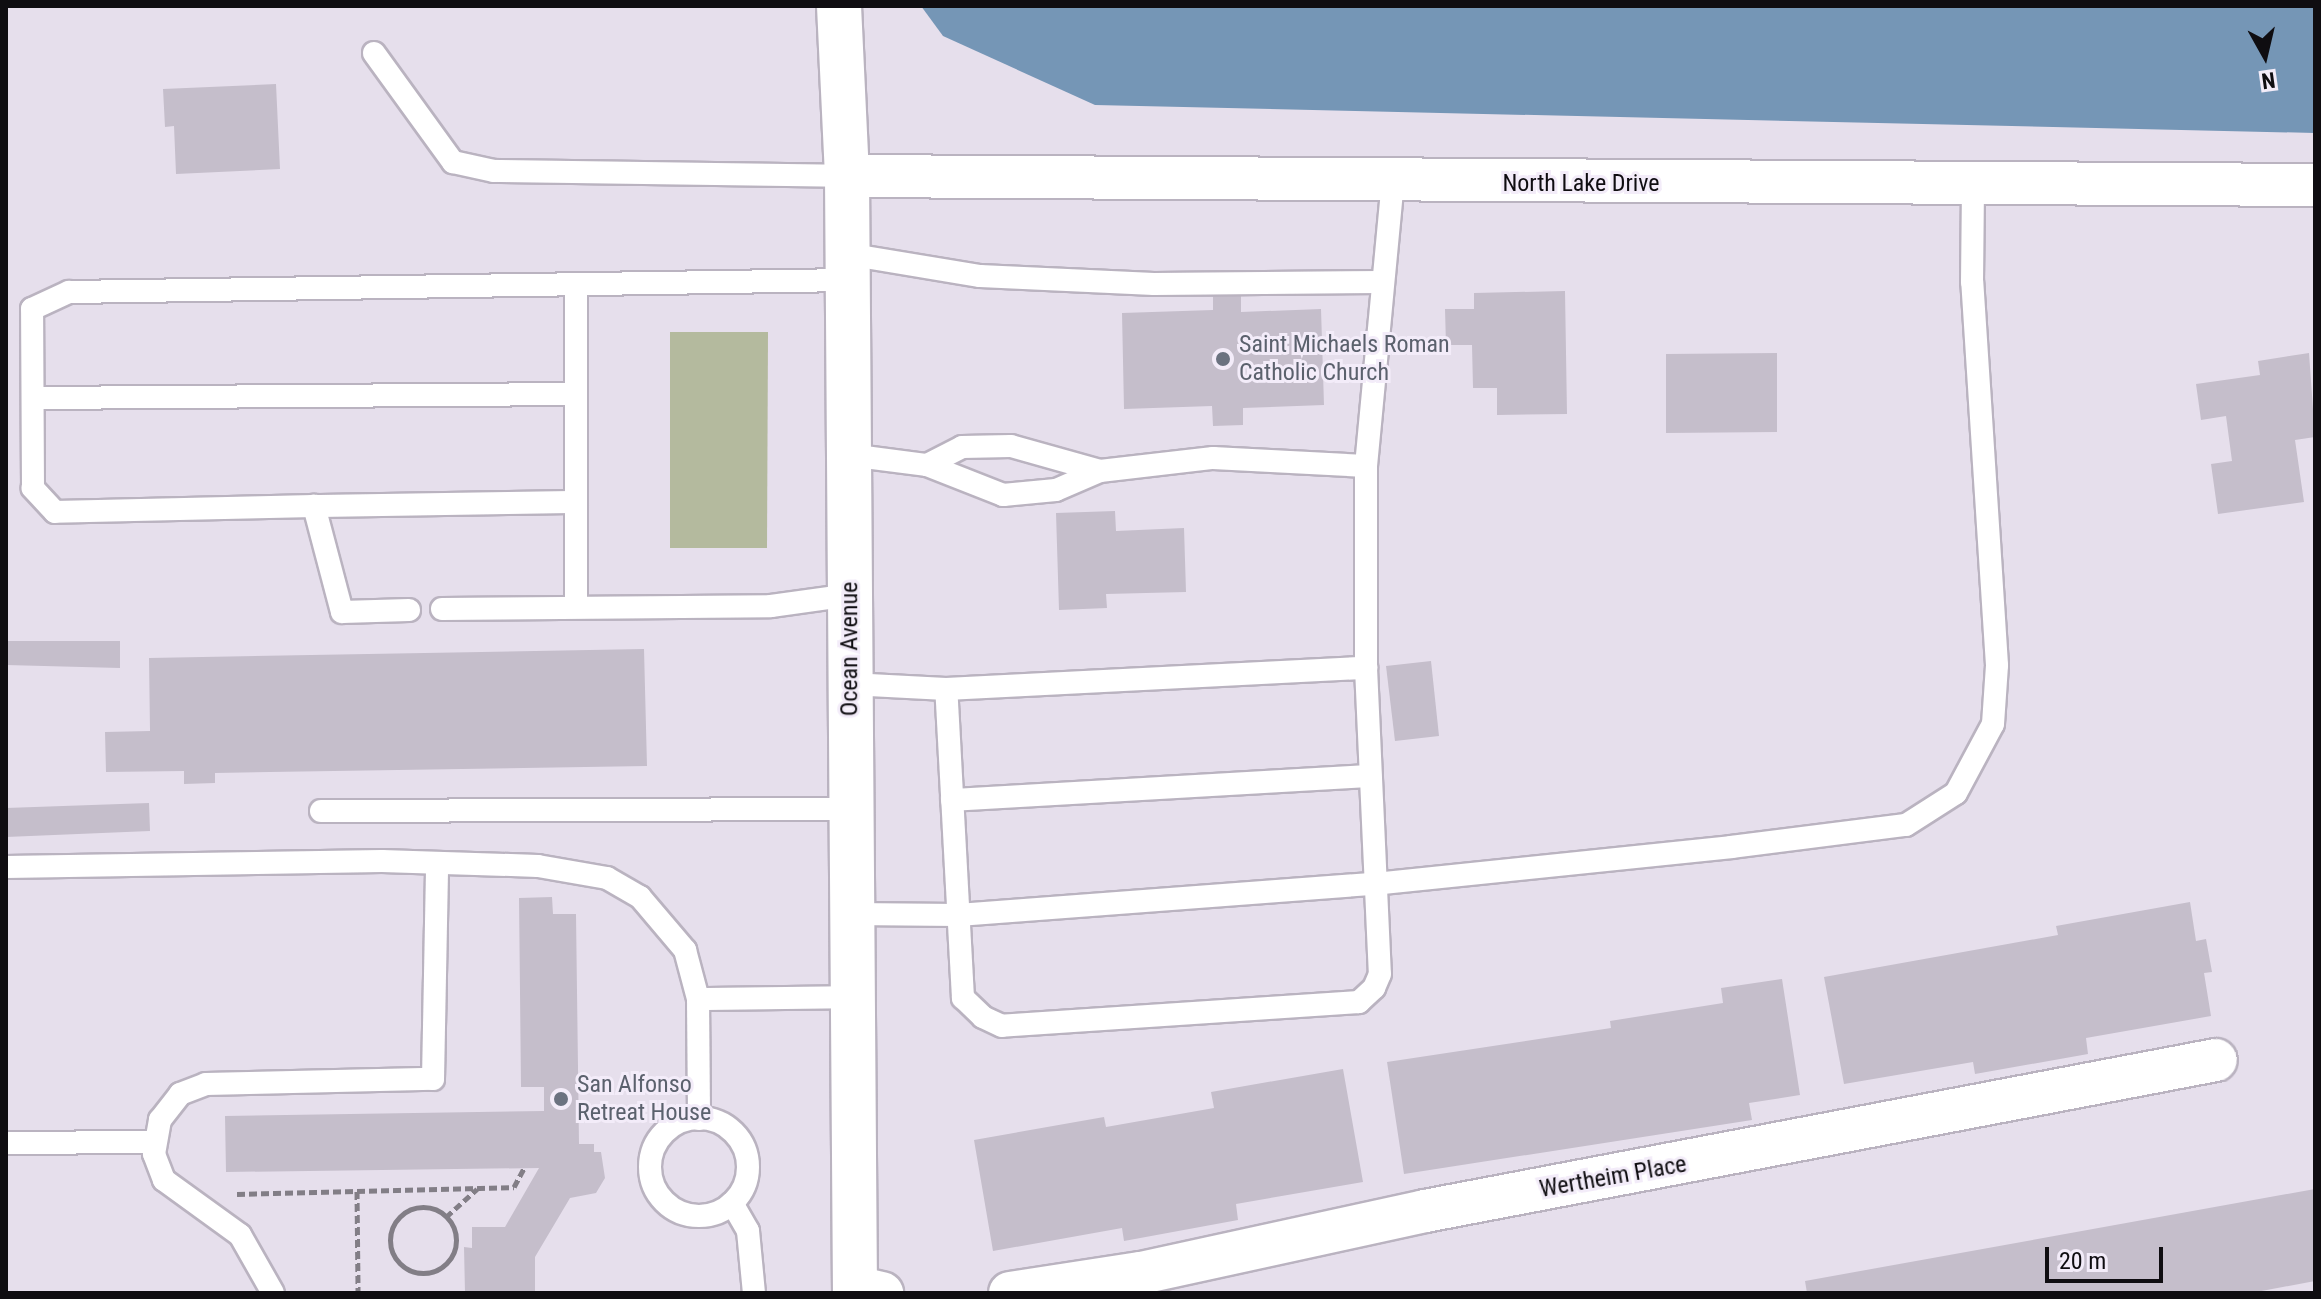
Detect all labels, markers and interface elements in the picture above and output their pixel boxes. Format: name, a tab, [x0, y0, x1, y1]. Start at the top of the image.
north arrow	[2225, 16, 2305, 96]
text: N	[2260, 67, 2277, 94]
street label: North Lake Drive	[1502, 170, 1660, 198]
place label: Saint Michaels Roman Catholic Church	[1239, 331, 1450, 387]
marker: Saint Michaels Roman Catholic Church	[1214, 350, 1232, 368]
street label: Ocean Avenue	[836, 582, 864, 716]
place label: San Alfonso Retreat House	[577, 1071, 711, 1127]
marker: San Alfonso Retreat House	[552, 1090, 570, 1108]
street label: Wertheim Place	[1537, 1150, 1689, 1204]
scale bar	[2049, 1231, 2167, 1281]
text: 20 m	[2059, 1247, 2106, 1275]

